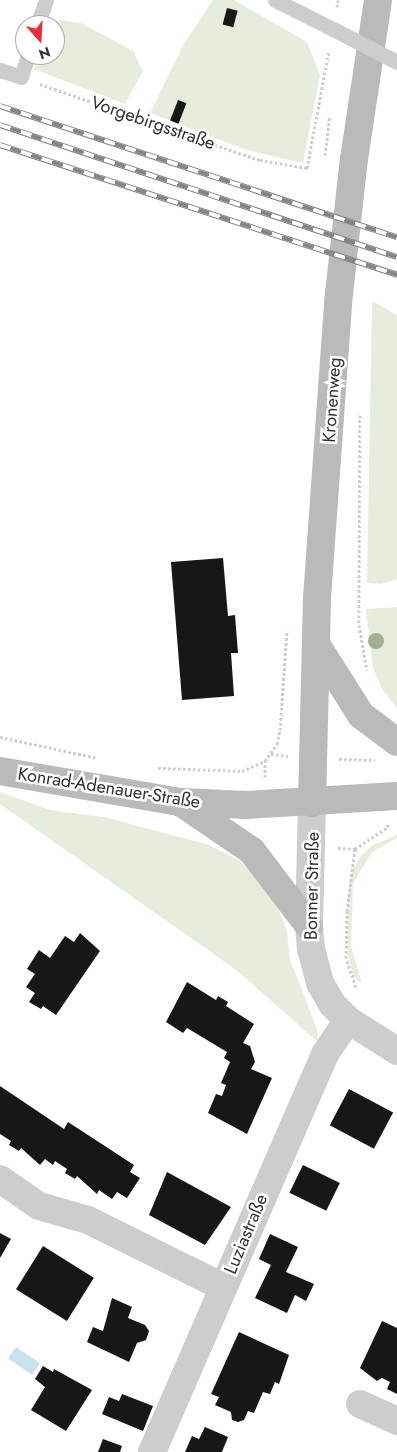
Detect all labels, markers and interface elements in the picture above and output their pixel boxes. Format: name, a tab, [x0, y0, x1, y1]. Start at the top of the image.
north arrow	[15, 15, 65, 65]
text: N	[36, 42, 53, 65]
street label: Vorgebirgsstraße	[88, 92, 218, 154]
street label: Kronenweg	[318, 357, 346, 443]
street label: Konrad-Adenauer-Straße	[16, 763, 202, 813]
street label: Bonner Straße	[300, 832, 324, 940]
street label: Luziastraße	[220, 1191, 272, 1277]

